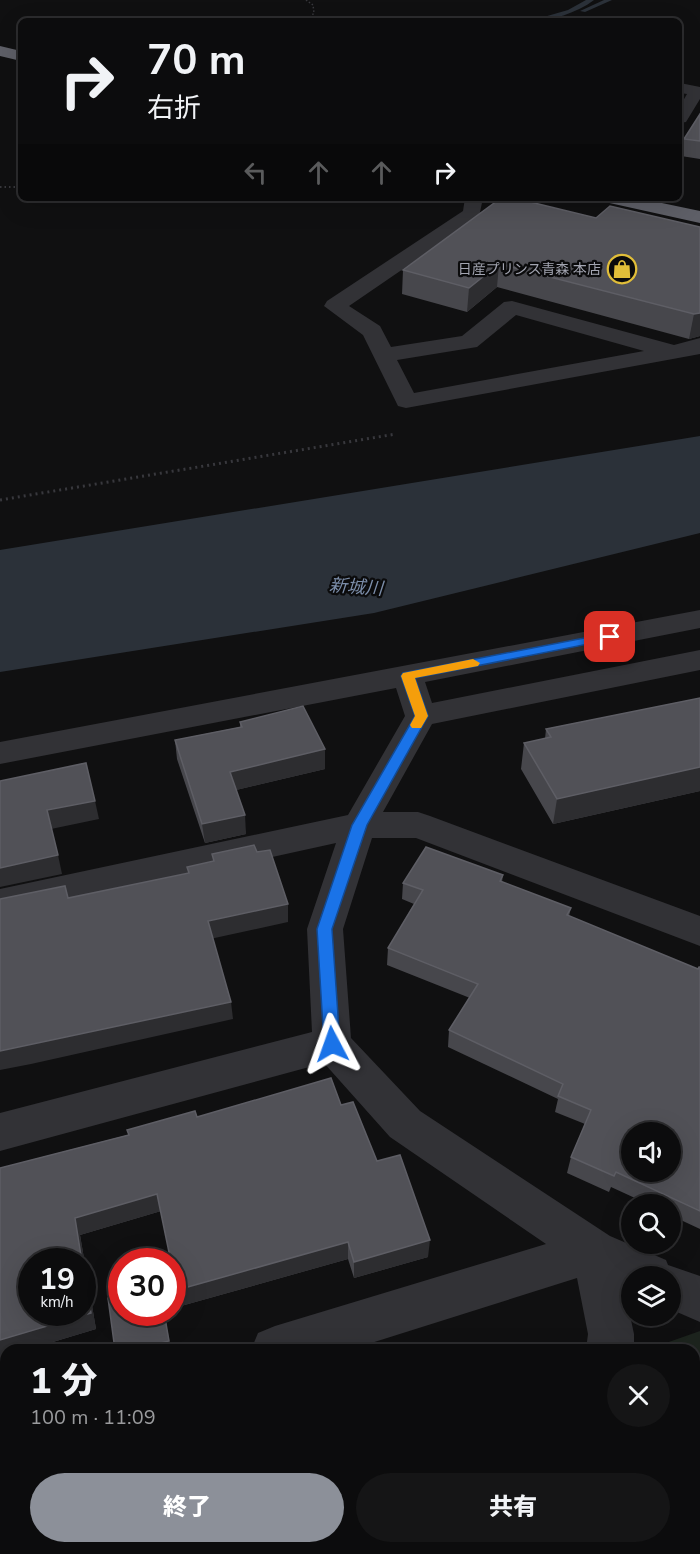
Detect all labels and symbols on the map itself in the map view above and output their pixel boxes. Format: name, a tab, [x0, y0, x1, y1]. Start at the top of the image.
shop icon: 日産プリンス青森 本店	[606, 253, 638, 285]
place label: 日産プリンス青森 本店	[458, 260, 601, 279]
water label: 新城川	[328, 573, 386, 601]
pin	[584, 611, 635, 662]
position arrow	[300, 1012, 364, 1076]
speed limit sign: 30	[108, 1248, 186, 1326]

